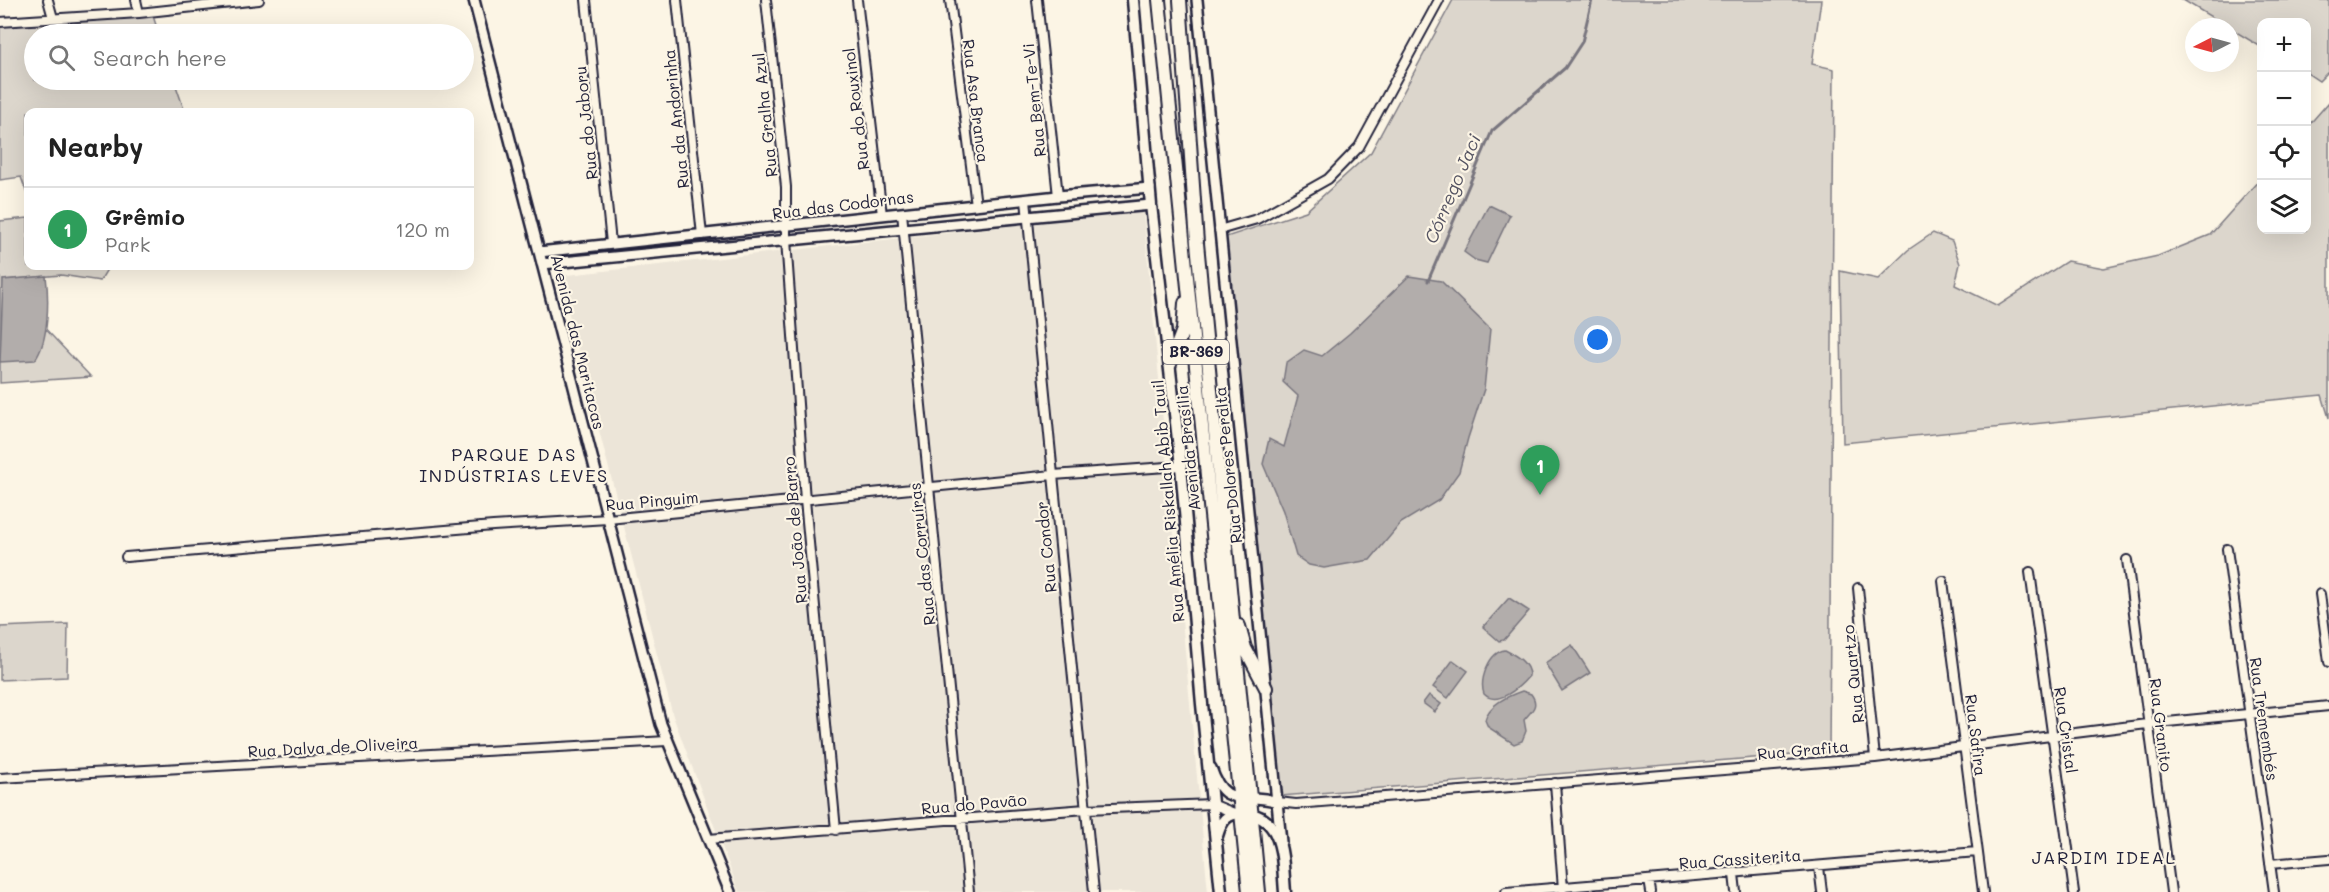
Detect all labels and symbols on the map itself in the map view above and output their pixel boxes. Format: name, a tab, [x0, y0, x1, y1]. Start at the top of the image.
north arrow	[2185, 18, 2239, 72]
street label: Rua Asa Branca	[959, 38, 994, 164]
street label: Rua Bem-Te-Vi	[1017, 42, 1050, 158]
street label: Rua do Rouxinol	[838, 47, 873, 171]
street label: Rua da Andorinha	[658, 48, 693, 190]
street label: Rua Gralha Azul	[748, 52, 781, 178]
street label: Rua do Jaboru	[569, 65, 602, 181]
water label: Córrego Jaci	[1418, 130, 1486, 247]
street label: Rua das Codornas	[771, 185, 915, 224]
street label: Avenida das Maritacas	[547, 252, 610, 432]
your location	[1583, 325, 1612, 354]
road number: BR-369	[1163, 340, 1229, 364]
street label: Rua Amélia Riskallah Abib Tauil	[1146, 379, 1189, 623]
street label: Avenida Brasília	[1170, 384, 1205, 512]
street label: Rua Dolores Peralta	[1209, 386, 1246, 545]
district label: PARQUE DAS INDÚSTRIAS LEVES	[419, 442, 609, 487]
pin: 1	[1520, 446, 1560, 495]
street label: Rua João de Barro	[778, 456, 811, 604]
street label: Rua das Corruíras	[904, 482, 939, 627]
street label: Rua Pinguim	[605, 486, 699, 515]
street label: Rua Condor	[1030, 500, 1061, 594]
street label: Rua Quartzo	[1837, 624, 1868, 724]
street label: Rua Tremembés	[2245, 656, 2284, 782]
street label: Rua Granito	[2145, 677, 2178, 773]
street label: Rua Cristal	[2050, 685, 2083, 775]
street label: Rua Safira	[1961, 693, 1992, 777]
street label: Rua Dalva de Oliveira	[247, 732, 419, 761]
street label: Rua Grafita	[1756, 735, 1850, 764]
street label: Rua do Pavão	[920, 788, 1028, 819]
street label: Rua Cassiterita	[1678, 844, 1802, 873]
district label: JARDIM IDEAL	[2032, 845, 2176, 869]

